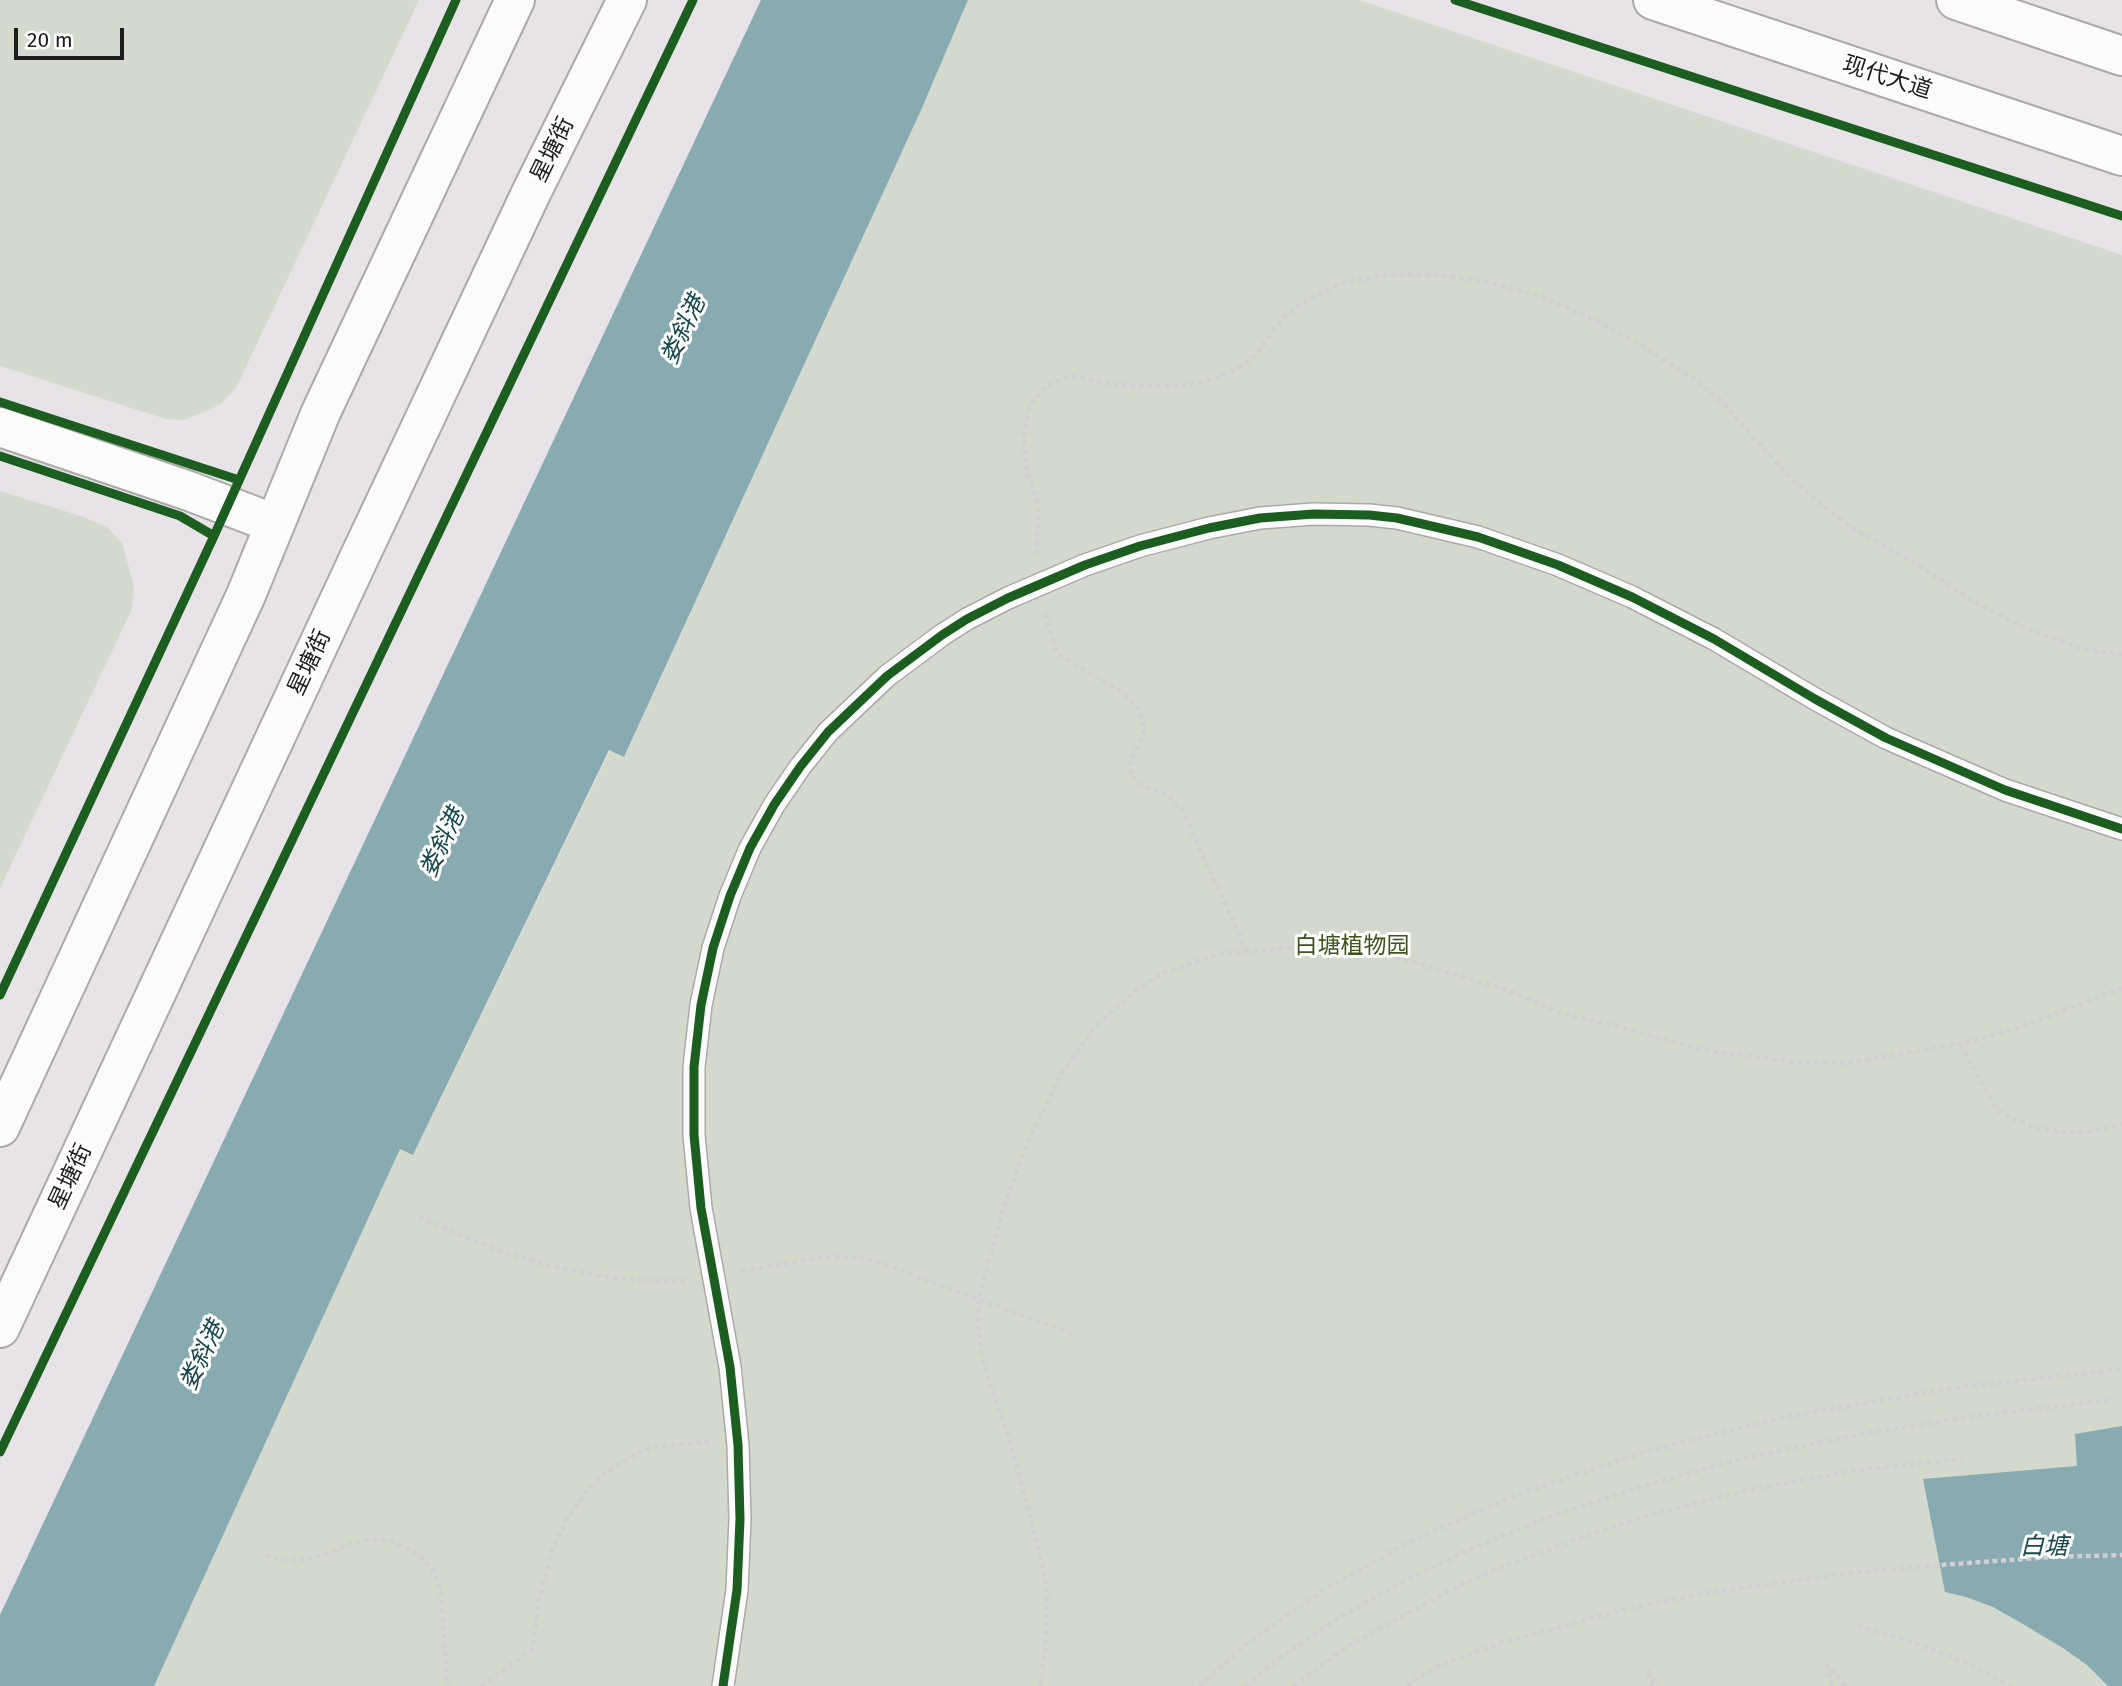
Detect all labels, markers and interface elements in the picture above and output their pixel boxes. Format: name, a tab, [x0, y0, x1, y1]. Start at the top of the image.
scale bar	[18, 14, 128, 58]
text: 20 m	[27, 27, 73, 53]
street label: 现代大道	[1839, 51, 1935, 105]
street label: 星塘街	[525, 113, 581, 187]
water label: 娄斜港	[656, 291, 712, 369]
street label: 星塘街	[283, 626, 337, 700]
water label: 娄斜港	[415, 804, 471, 882]
park label: 白塘植物园	[1295, 933, 1409, 961]
street label: 星塘街	[44, 1140, 98, 1214]
water label: 娄斜港	[175, 1317, 231, 1395]
water label: 白塘	[2020, 1533, 2068, 1561]

